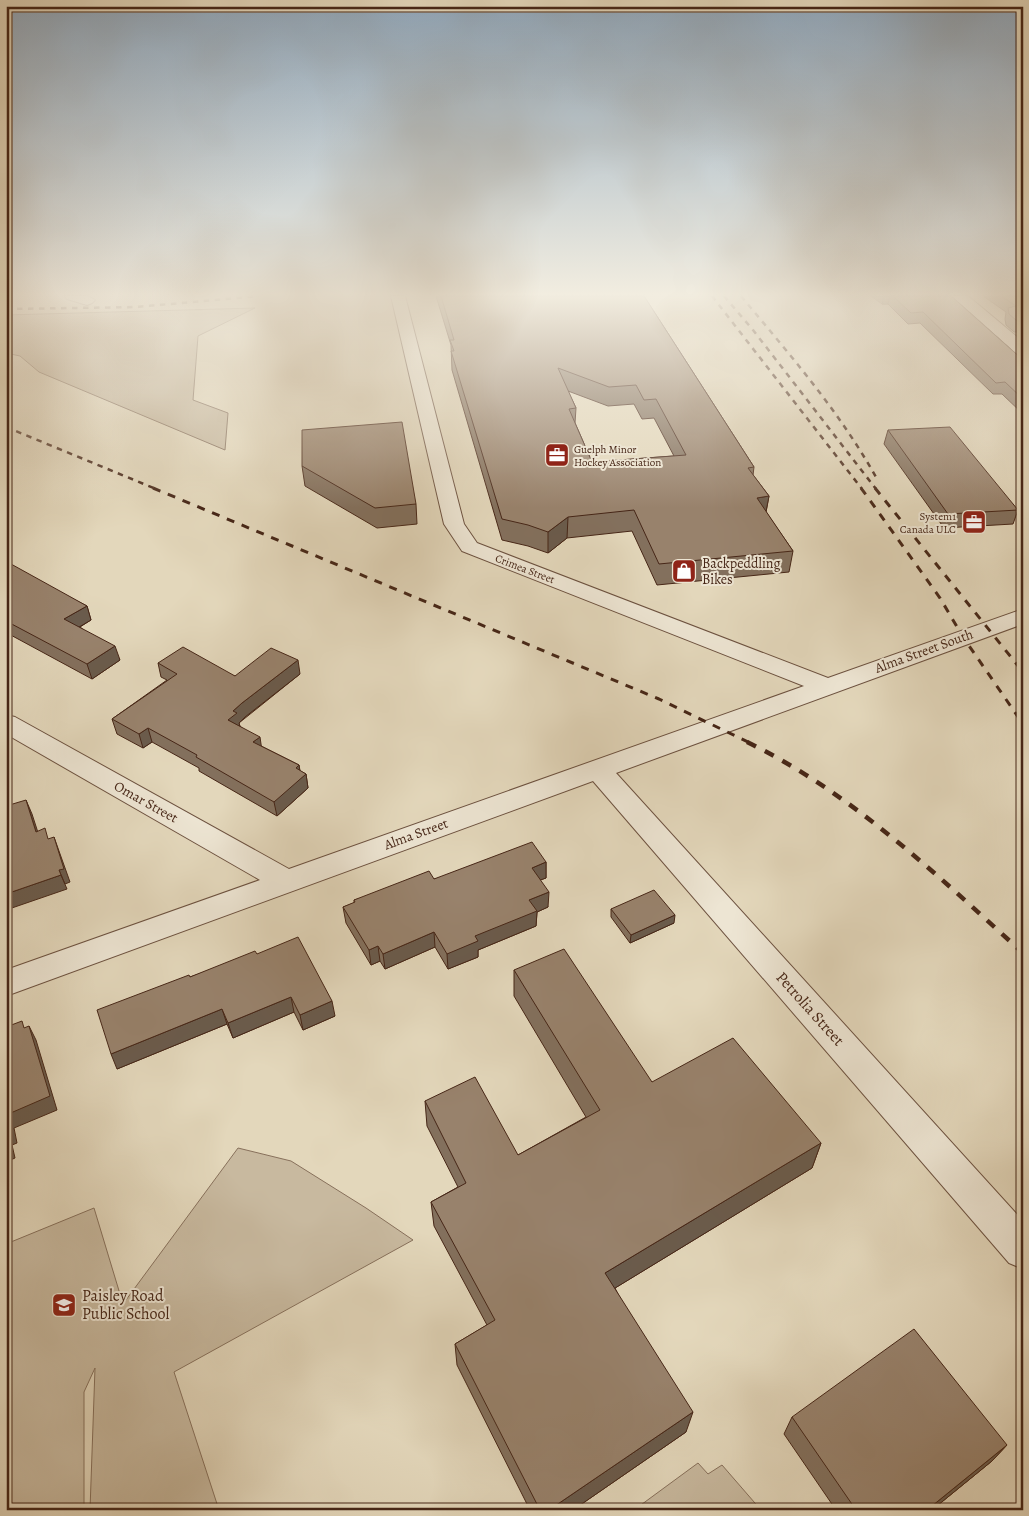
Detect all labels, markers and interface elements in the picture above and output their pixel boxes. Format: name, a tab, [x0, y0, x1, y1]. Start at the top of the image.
office icon: Guelph Minor Hockey Association	[544, 442, 570, 468]
place label: Guelph Minor Hockey Association	[574, 442, 661, 470]
place label: System1 Canada ULC	[900, 509, 956, 537]
office icon: System1 Canada ULC	[961, 509, 987, 535]
street label: Crimea Street	[493, 551, 557, 587]
place label: Backpeddling Bikes	[702, 554, 781, 589]
shop icon: Backpeddling Bikes	[671, 558, 697, 584]
street label: Alma Street South	[871, 624, 976, 678]
street label: Omar Street	[111, 777, 182, 828]
street label: Alma Street	[380, 814, 451, 855]
street label: Petrolia Street	[771, 967, 849, 1051]
place label: Paisley Road Public School	[82, 1285, 169, 1325]
school or university icon: Paisley Road Public School	[51, 1292, 77, 1318]

